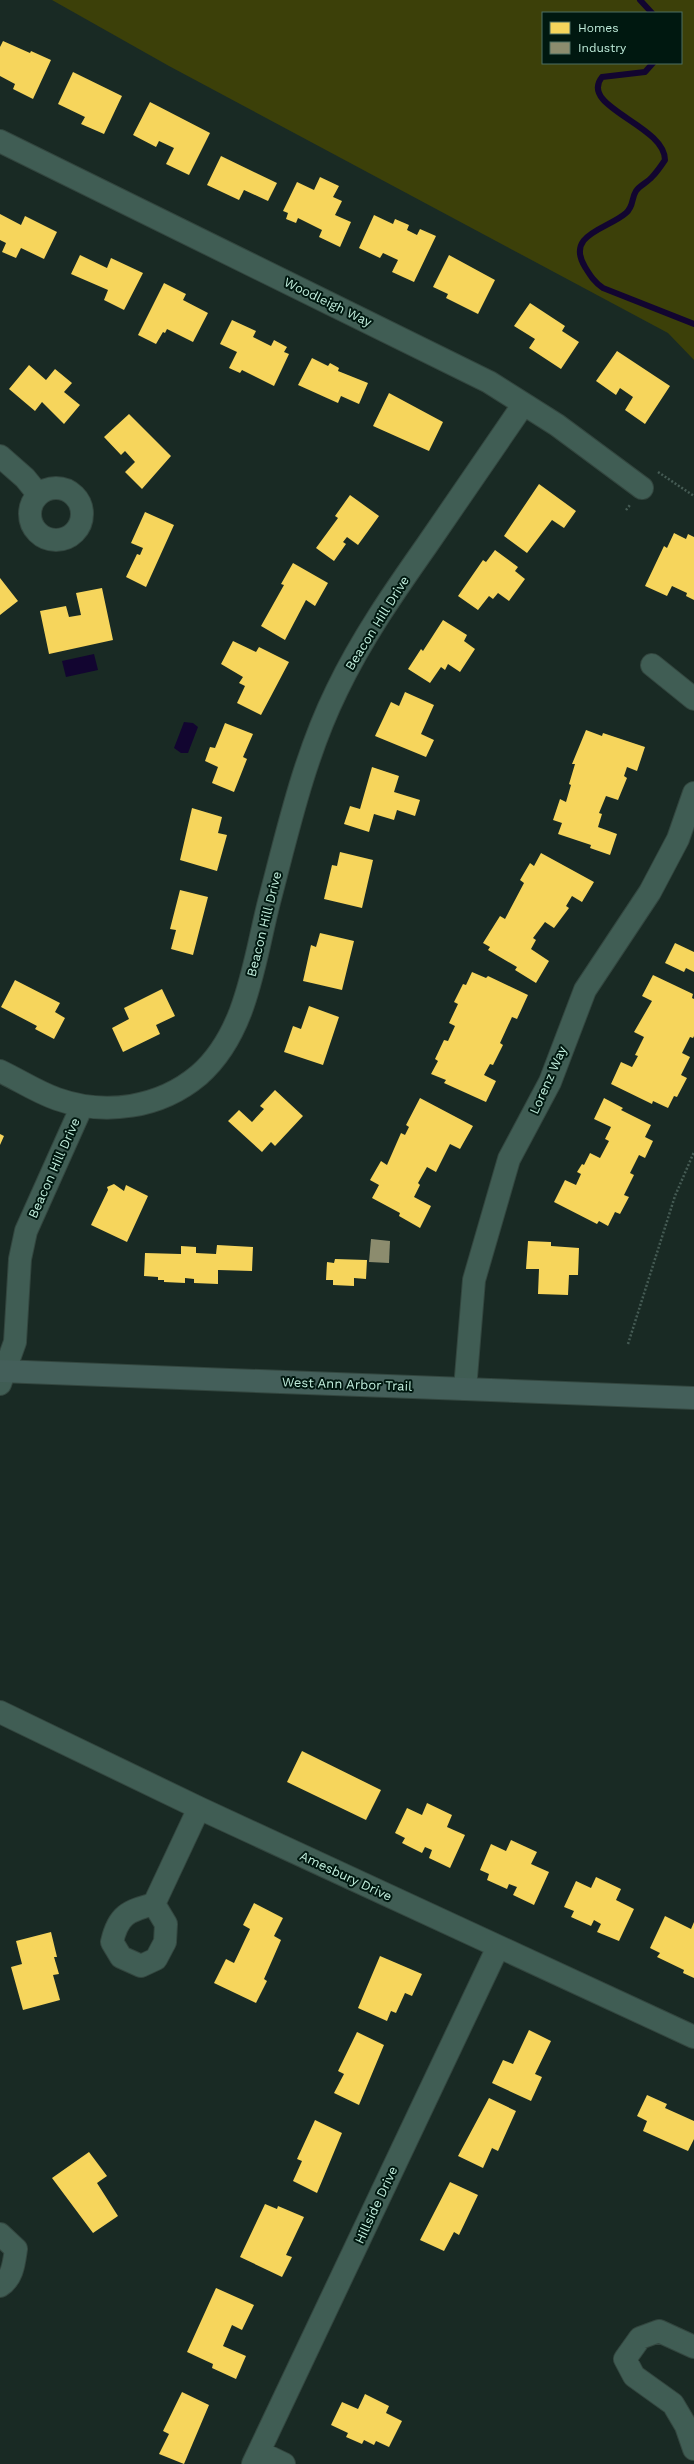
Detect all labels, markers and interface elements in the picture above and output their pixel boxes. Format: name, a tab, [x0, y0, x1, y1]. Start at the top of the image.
legend	[542, 12, 682, 64]
text: Homes	[578, 21, 619, 35]
text: Industry	[578, 41, 627, 55]
street label: Woodleigh Way	[282, 274, 374, 330]
street label: Beacon Hill Drive	[342, 573, 412, 673]
street label: Beacon Hill Drive	[244, 870, 284, 978]
street label: Lorenz Way	[526, 1043, 570, 1116]
street label: Beacon Hill Drive	[25, 1116, 83, 1220]
street label: West Ann Arbor Trail	[282, 1374, 412, 1394]
street label: Amesbury Drive	[298, 1848, 394, 1904]
street label: Hillside Drive	[352, 2164, 400, 2246]

